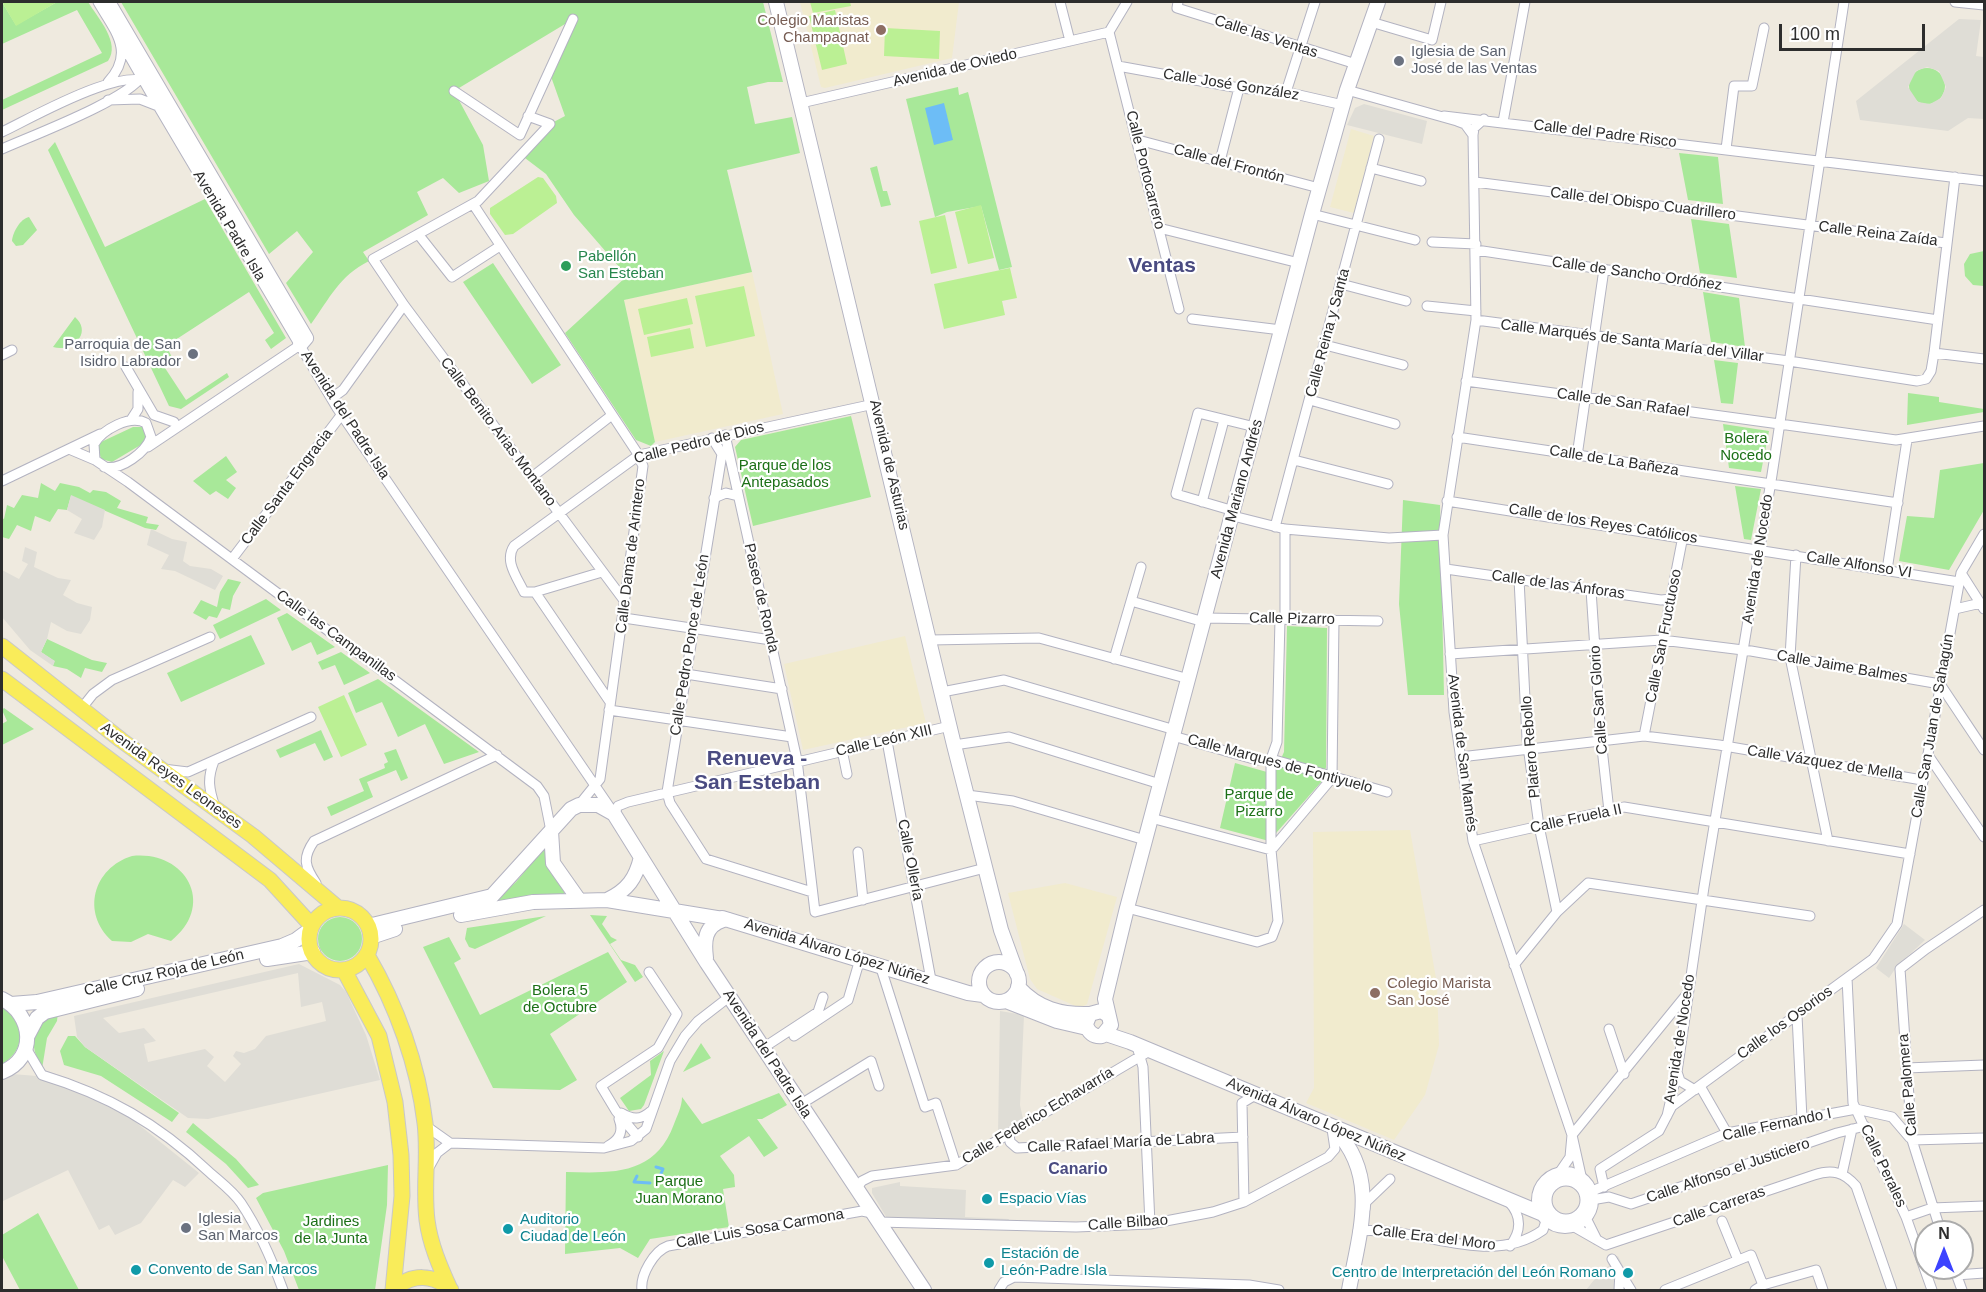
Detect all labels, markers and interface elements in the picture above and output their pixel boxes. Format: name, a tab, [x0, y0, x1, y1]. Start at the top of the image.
place label: Colegio Maristas Champagnat	[757, 12, 869, 47]
street label: Calle las Ventas	[1212, 12, 1320, 62]
scale bar	[1782, 12, 1928, 50]
marker: Colegio Maristas Champagnat	[874, 23, 888, 37]
text: 100 m	[1790, 24, 1840, 44]
place label: Iglesia de San José de las Ventas	[1411, 43, 1537, 78]
street label: Avenida de Oviedo	[891, 45, 1019, 91]
marker: Iglesia de San José de las Ventas	[1392, 54, 1406, 68]
street label: Calle José González	[1162, 65, 1300, 105]
street label: Calle Portocarrero	[1122, 109, 1168, 231]
street label: Calle del Padre Risco	[1532, 116, 1678, 152]
street label: Calle del Frontón	[1172, 141, 1286, 187]
street label: Avenida Padre Isla	[189, 168, 269, 284]
street label: Calle del Obispo Cuadrillero	[1549, 184, 1737, 224]
street label: Calle Reina Zaída	[1817, 218, 1939, 250]
place label: Pabellón San Esteban	[578, 248, 664, 283]
district label: Ventas	[1128, 253, 1196, 279]
street label: Calle de Sancho Ordóñez	[1551, 253, 1723, 295]
marker: Pabellón San Esteban	[559, 259, 573, 273]
street label: Calle Reina y Santa	[1302, 267, 1354, 399]
street label: Calle Marqués de Santa María del Villar	[1499, 316, 1765, 366]
place label: Parroquia de San Isidro Labrador	[64, 336, 181, 371]
marker: Parroquia de San Isidro Labrador	[186, 347, 200, 361]
street label: Avenida del Padre Isla	[297, 347, 393, 483]
street label: Calle Benito Arias Montano	[436, 354, 560, 510]
street label: Calle de San Rafael	[1556, 385, 1690, 421]
street label: Avenida de Asturias	[865, 398, 913, 532]
street label: Avenida Mariano Andrés	[1207, 417, 1267, 581]
street label: Calle Pedro de Dios	[632, 418, 766, 468]
street label: Calle Santa Engracia	[237, 425, 337, 549]
park label: Bolera Nocedo	[1720, 430, 1772, 465]
street label: Calle de La Bañeza	[1548, 442, 1680, 480]
park label: Parque de los Antepasados	[739, 457, 831, 492]
street label: Calle Dama de Arintero	[613, 478, 649, 634]
street label: Avenida de Nocedo	[1739, 493, 1777, 625]
street label: Calle de los Reyes Católicos	[1507, 500, 1699, 548]
street label: Paseo de Ronda	[740, 542, 782, 654]
street label: Calle Alfonso VI	[1805, 548, 1913, 582]
street label: Calle Pedro Ponce de León	[667, 553, 713, 737]
street label: Calle de las Ánforas	[1490, 567, 1626, 603]
street label: Calle San Fructuoso	[1642, 568, 1686, 704]
street label: Calle las Campanillas	[272, 586, 400, 686]
street label: Calle Pizarro	[1249, 609, 1335, 629]
street label: Calle San Juan de Sahagún	[1908, 632, 1958, 820]
street label: Calle San Glorio	[1586, 645, 1612, 755]
street label: Calle Jaime Balmes	[1775, 647, 1909, 687]
street label: Avenida de San Mamés	[1443, 673, 1481, 833]
street label: Platero Rebollo	[1518, 695, 1544, 799]
street label: Avenida Reyes Leoneses	[97, 719, 245, 833]
street label: Calle León XIII	[834, 721, 934, 761]
street label: Calle Marques de Fontiyuelo	[1185, 731, 1375, 797]
street label: Calle Vázquez de Mella	[1746, 742, 1904, 784]
district label: Renueva - San Esteban	[694, 746, 820, 796]
park label: Parque de Pizarro	[1224, 786, 1294, 821]
street label: Calle Fruela II	[1528, 800, 1624, 838]
street label: Calle Ollería	[893, 818, 927, 902]
street label: Avenida Álvaro López Núñez	[742, 915, 932, 989]
street label: Calle Cruz Roja de León	[82, 946, 246, 1000]
street label: Avenida de Nocedo	[1661, 973, 1699, 1105]
place label: Colegio Marista San José	[1387, 975, 1491, 1010]
park label: Bolera 5 de Octubre	[523, 982, 597, 1017]
street label: Calle los Osorios	[1734, 982, 1836, 1064]
street label: Avenida del Padre Isla	[719, 986, 815, 1122]
marker: Colegio Marista San José	[1368, 986, 1382, 1000]
street label: Calle Palomera	[1895, 1033, 1921, 1137]
street label: Calle Federico Echavarría	[959, 1064, 1117, 1168]
street label: Avenida Álvaro López Núñez	[1224, 1074, 1408, 1166]
street label: Calle Fernando I	[1721, 1105, 1833, 1145]
street label: Calle Perales	[1856, 1122, 1910, 1210]
street label: Calle Rafael María de Labra	[1027, 1129, 1215, 1157]
street label: Calle Alfonso el Justiciero	[1644, 1135, 1812, 1207]
district label: Canario	[1048, 1160, 1108, 1180]
park label: Parque Juan Morano	[635, 1173, 723, 1208]
street label: Calle Carreras	[1670, 1183, 1768, 1231]
place label: Espacio Vías	[999, 1190, 1087, 1208]
marker: Espacio Vías	[980, 1192, 994, 1206]
street label: Calle Luis Sosa Carmona	[675, 1205, 845, 1253]
place label: Iglesia San Marcos	[198, 1210, 278, 1245]
place label: Auditorio Ciudad de León	[520, 1211, 626, 1246]
street label: Calle Bilbao	[1087, 1211, 1169, 1235]
park label: Jardines de la Junta	[294, 1213, 368, 1248]
north arrow	[1914, 1220, 1974, 1280]
marker: Iglesia San Marcos	[179, 1221, 193, 1235]
street label: Calle Era del Moro	[1371, 1221, 1497, 1255]
marker: Auditorio Ciudad de León	[501, 1222, 515, 1236]
text: N	[1938, 1225, 1950, 1242]
place label: Estación de León-Padre Isla	[1001, 1245, 1107, 1280]
marker: Estación de León-Padre Isla	[982, 1256, 996, 1270]
place label: Convento de San Marcos	[148, 1261, 317, 1279]
marker: Convento de San Marcos	[129, 1263, 143, 1277]
place label: Centro de Interpretación del León Romano	[1332, 1264, 1616, 1282]
marker: Centro de Interpretación del León Romano	[1621, 1266, 1635, 1280]

